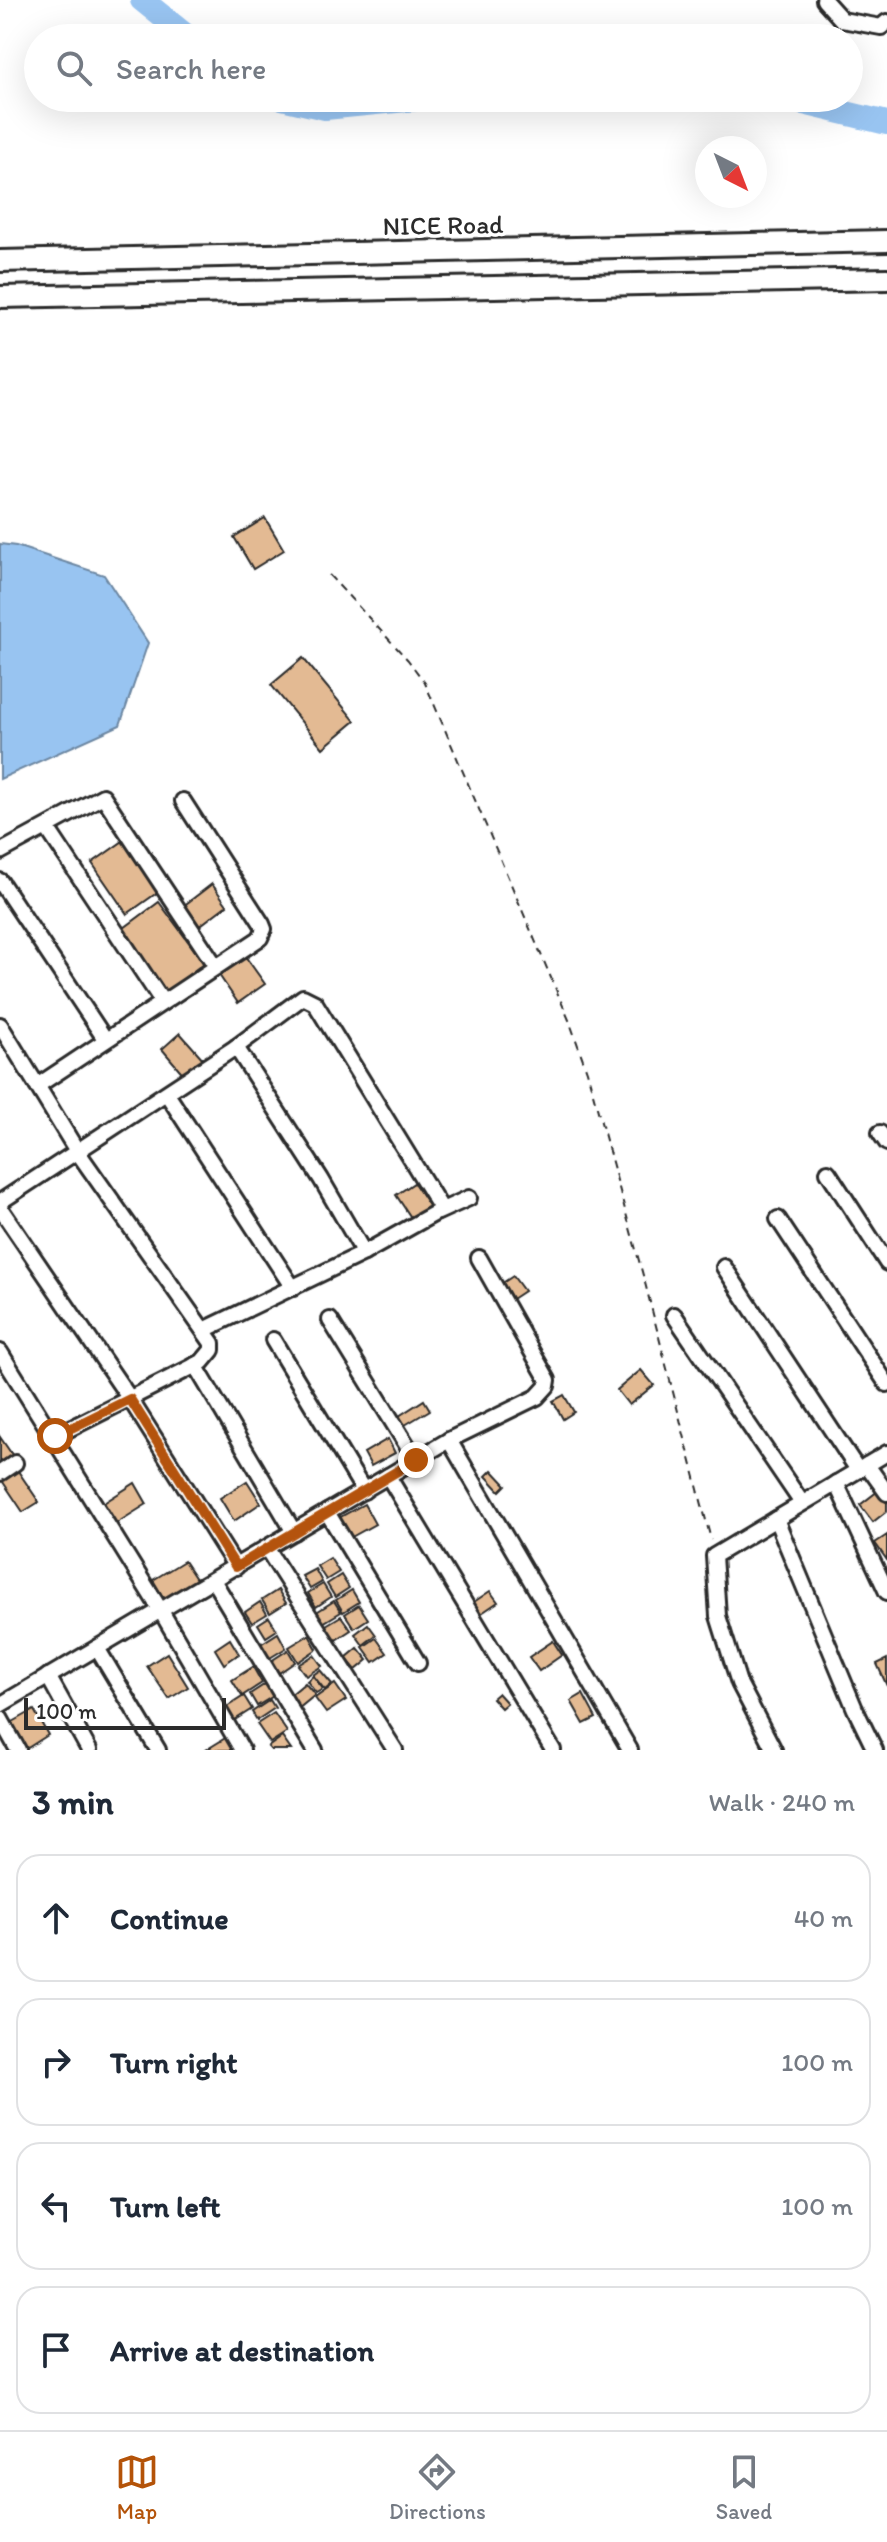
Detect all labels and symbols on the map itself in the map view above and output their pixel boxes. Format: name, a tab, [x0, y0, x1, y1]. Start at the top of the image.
north arrow	[695, 136, 767, 208]
street label: NICE Road	[382, 208, 504, 242]
route start	[37, 1418, 73, 1454]
route end	[398, 1442, 434, 1478]
scale bar	[24, 1694, 226, 1730]

